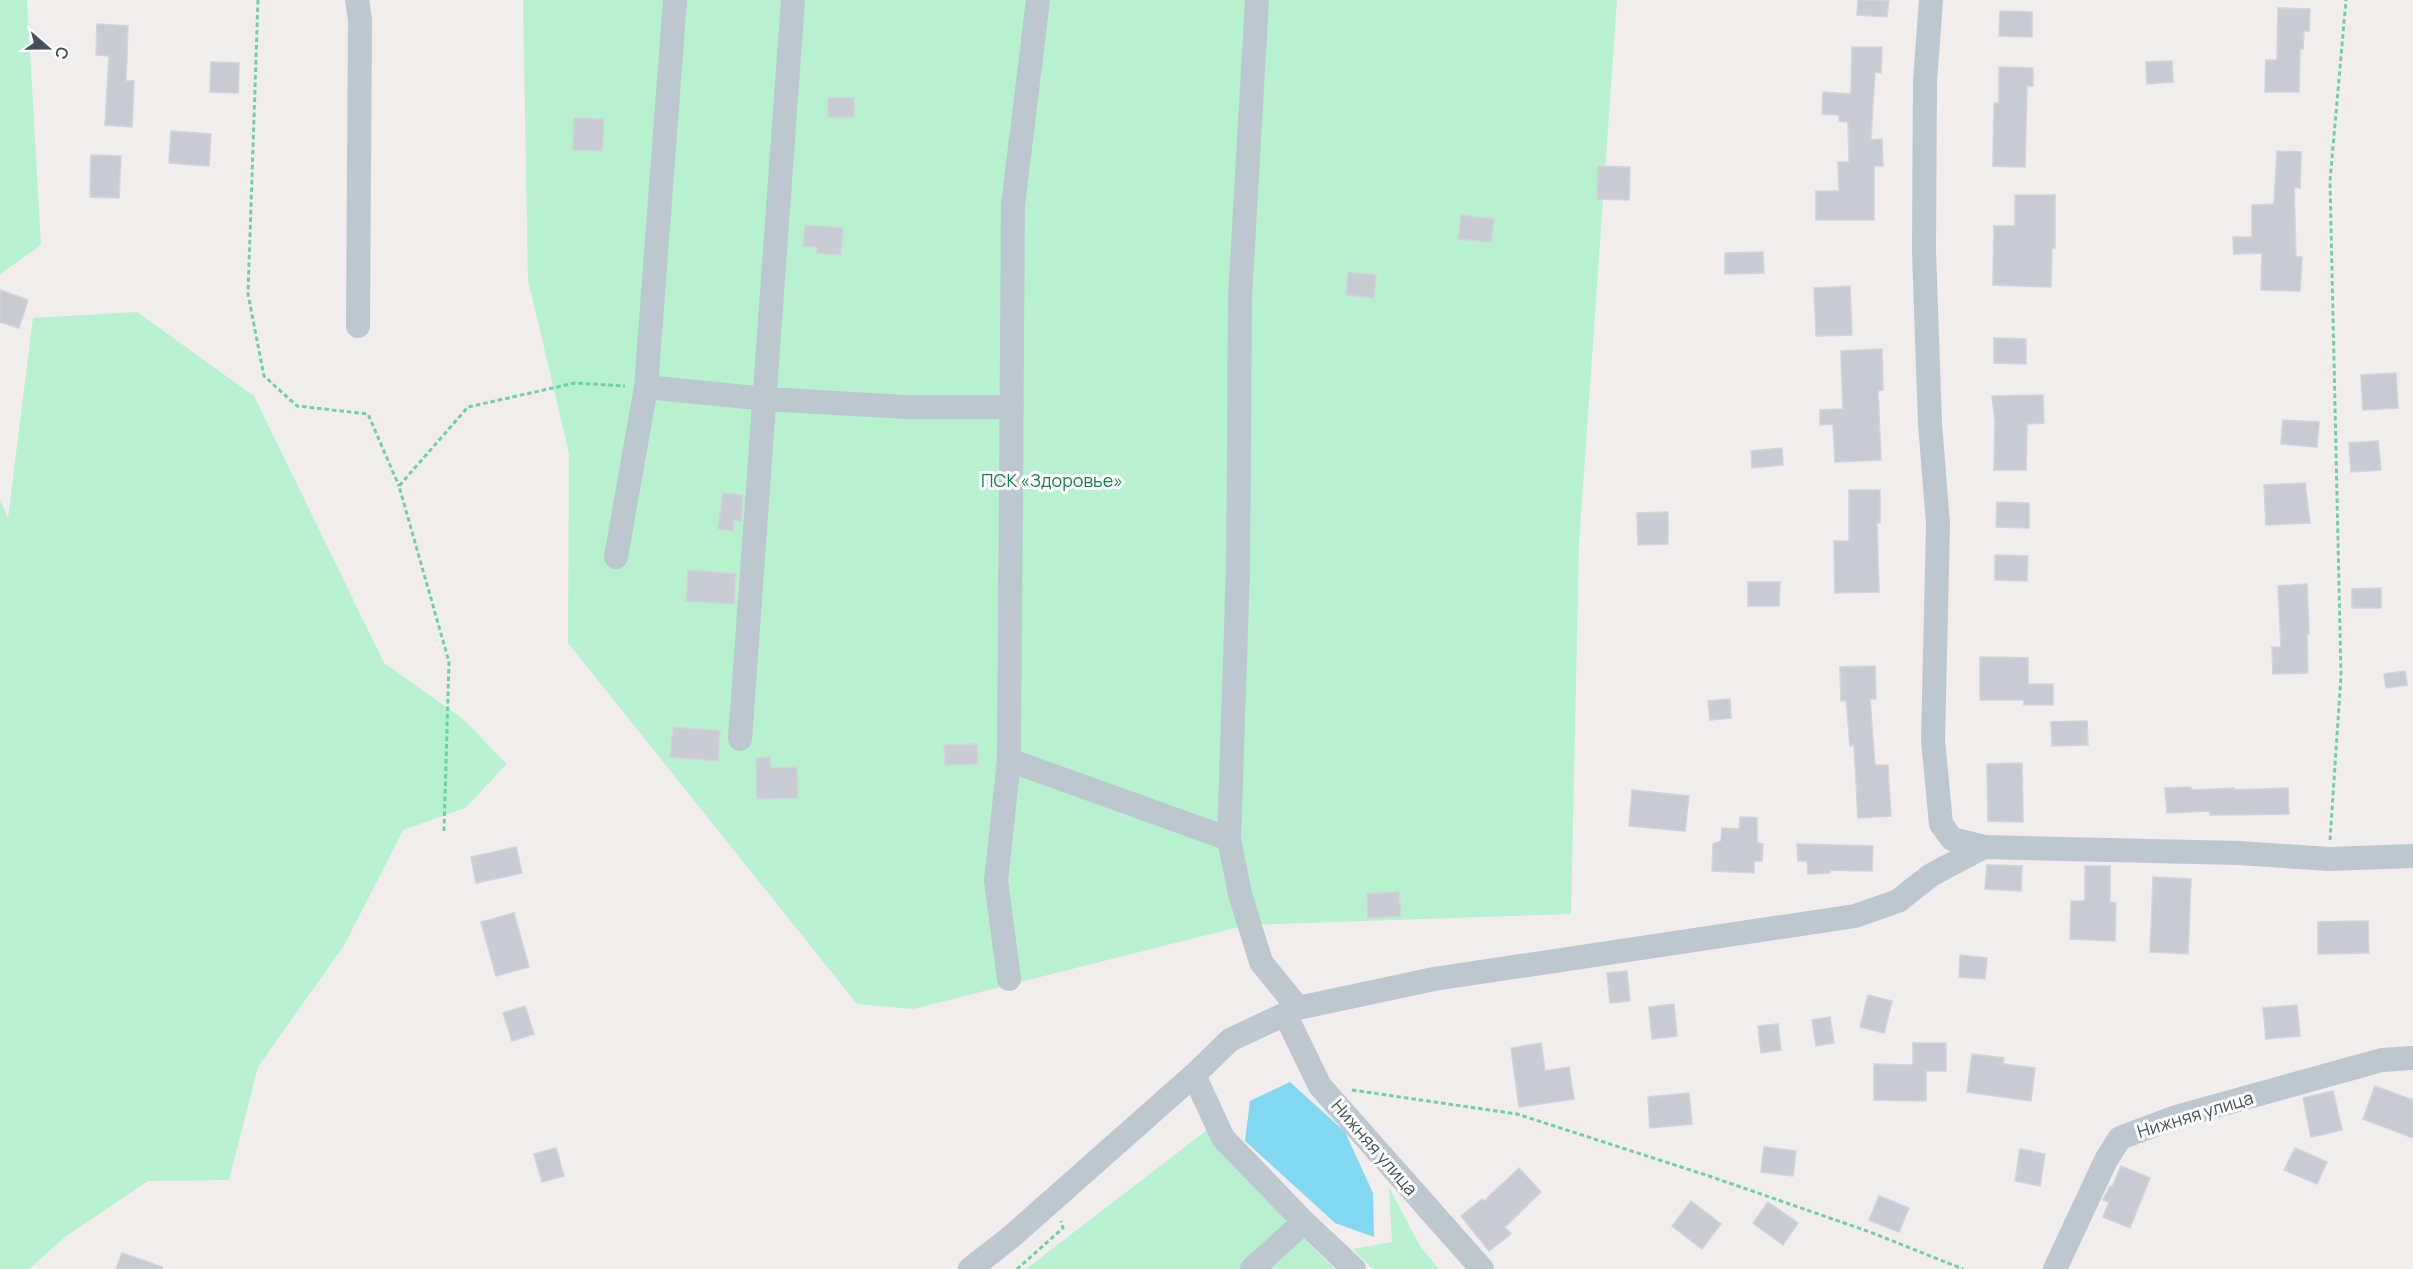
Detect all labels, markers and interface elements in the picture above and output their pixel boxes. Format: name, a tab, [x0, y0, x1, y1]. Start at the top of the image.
north arrow	[18, 18, 78, 78]
text: С	[50, 44, 74, 63]
park label: ПСК «Здоровье»	[981, 468, 1123, 492]
street label: Нижняя улица	[2134, 1085, 2256, 1143]
street label: Нижняя улица	[1327, 1094, 1423, 1200]

